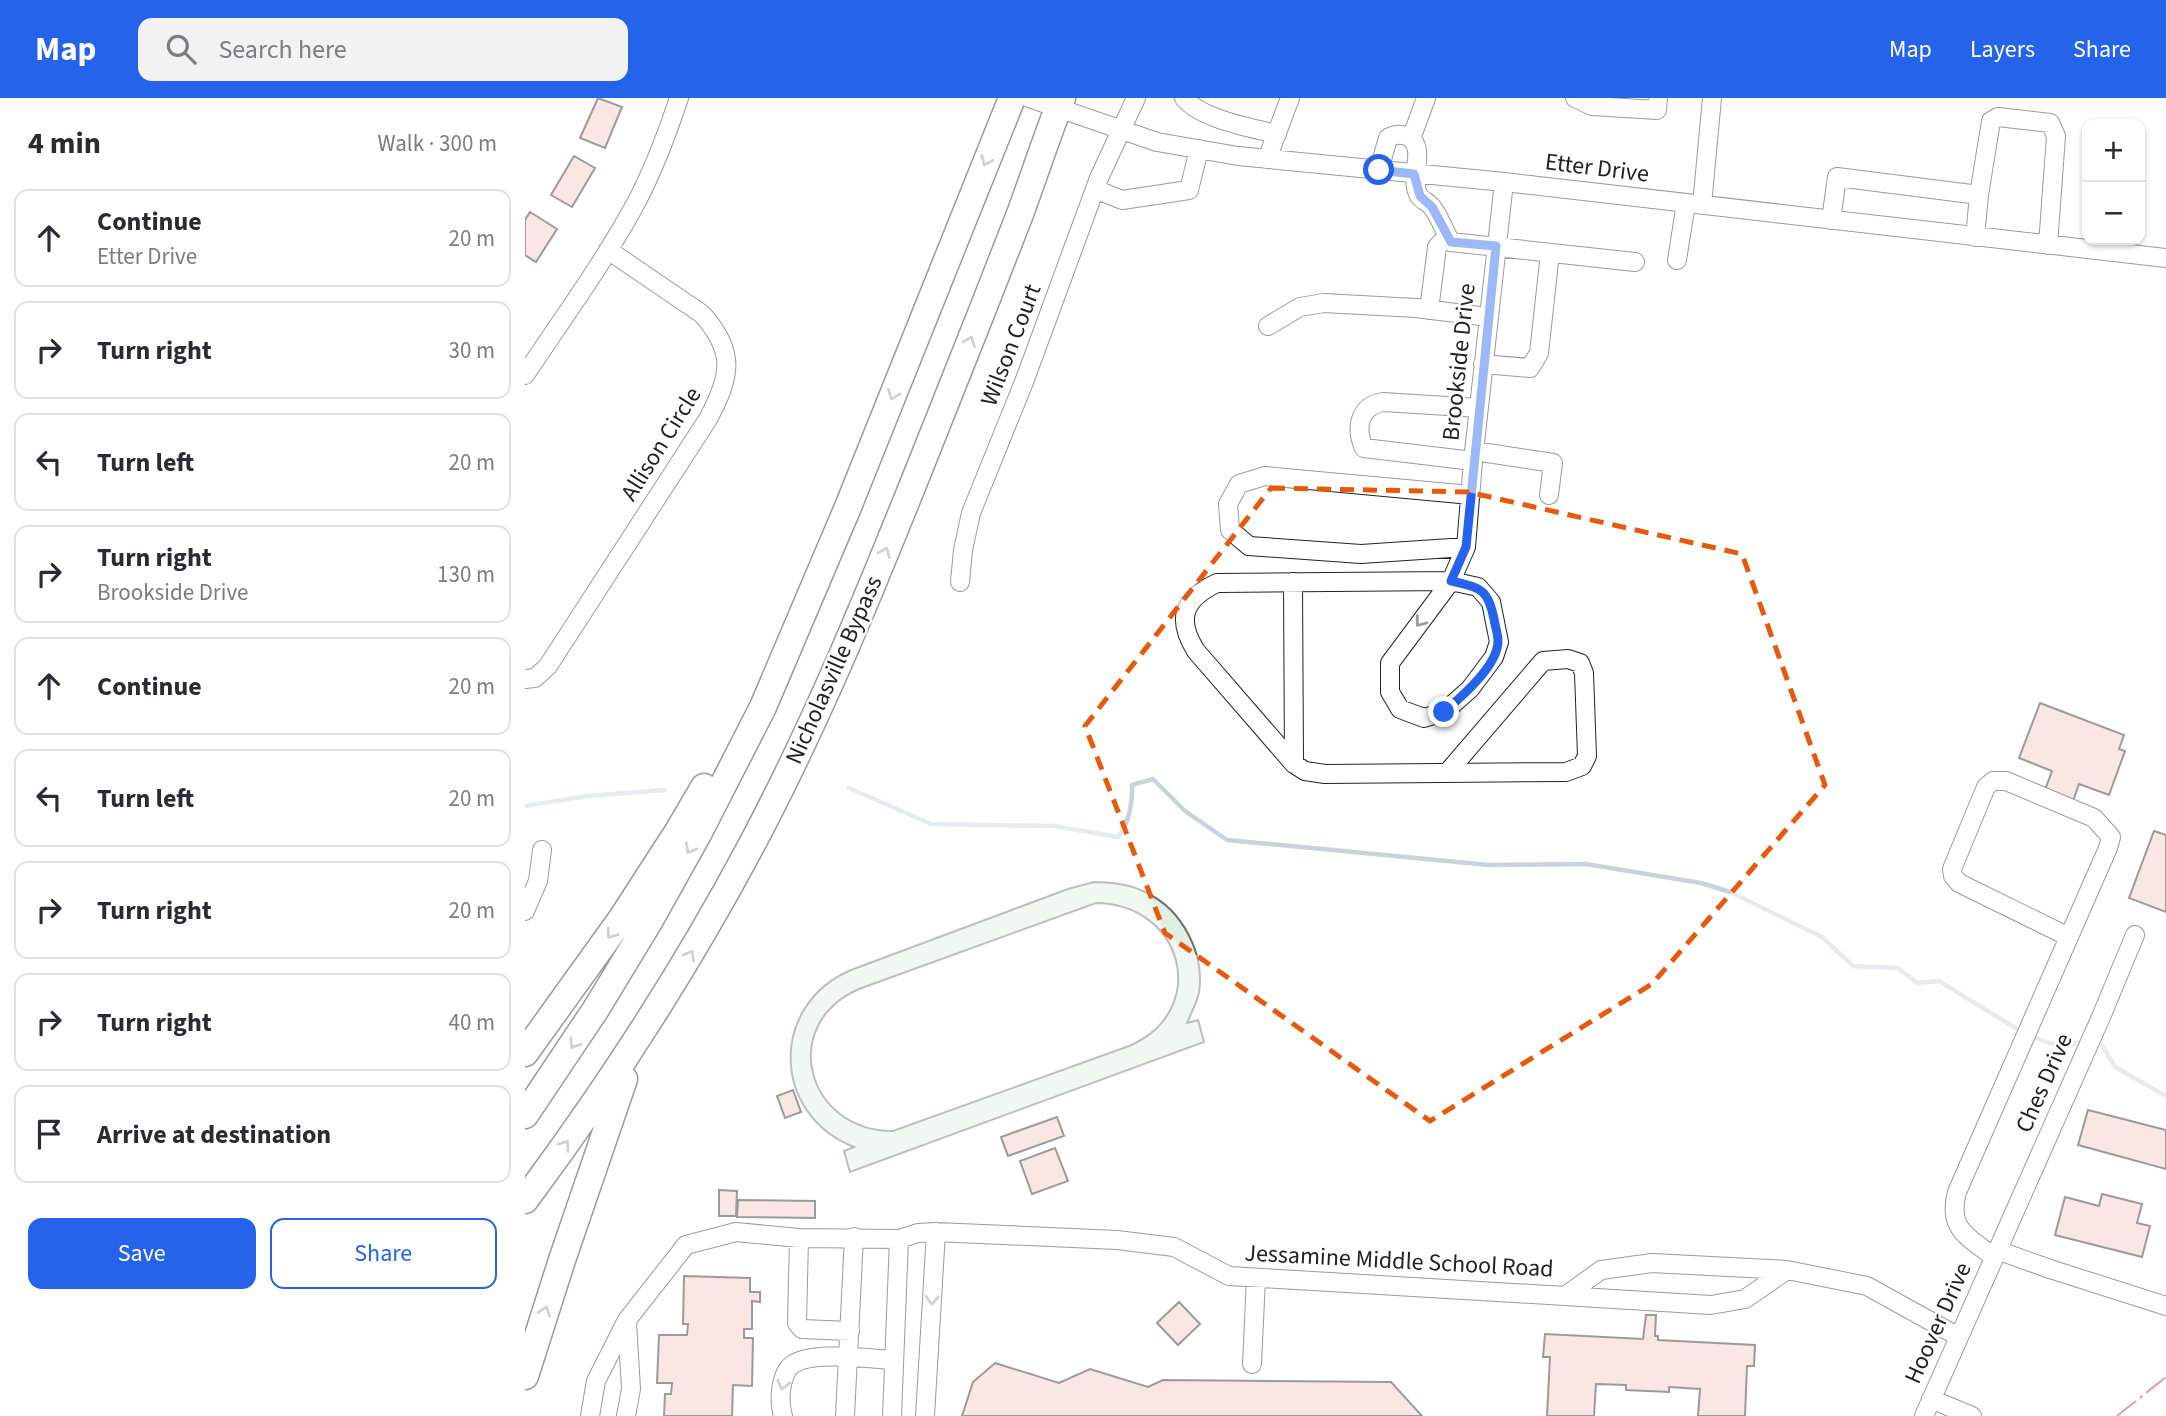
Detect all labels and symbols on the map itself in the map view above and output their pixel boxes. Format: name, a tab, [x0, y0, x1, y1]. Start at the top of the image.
street label: Etter Drive	[1543, 144, 1651, 192]
one-way arrow	[980, 154, 994, 166]
route start	[1363, 154, 1394, 185]
street label: Wilson Court	[972, 279, 1050, 411]
street label: Brookside Drive	[1433, 282, 1485, 442]
one-way arrow	[961, 336, 975, 348]
street label: Allison Circle	[612, 380, 710, 508]
one-way arrow	[887, 389, 901, 401]
one-way arrow	[877, 547, 891, 559]
street label: Nicholasville Bypass	[777, 570, 891, 770]
one-way arrow	[1416, 615, 1429, 627]
route end	[1428, 696, 1459, 727]
one-way arrow	[685, 841, 698, 854]
one-way arrow	[607, 926, 619, 939]
one-way arrow	[682, 950, 695, 962]
street label: Ches Drive	[2007, 1028, 2081, 1138]
one-way arrow	[570, 1036, 582, 1049]
one-way arrow	[557, 1140, 569, 1153]
street label: Jessamine Middle School Road	[1244, 1235, 1554, 1287]
street label: Hoover Drive	[1896, 1257, 1980, 1389]
one-way arrow	[925, 1295, 940, 1306]
one-way arrow	[537, 1305, 551, 1318]
one-way arrow	[777, 1379, 792, 1391]

